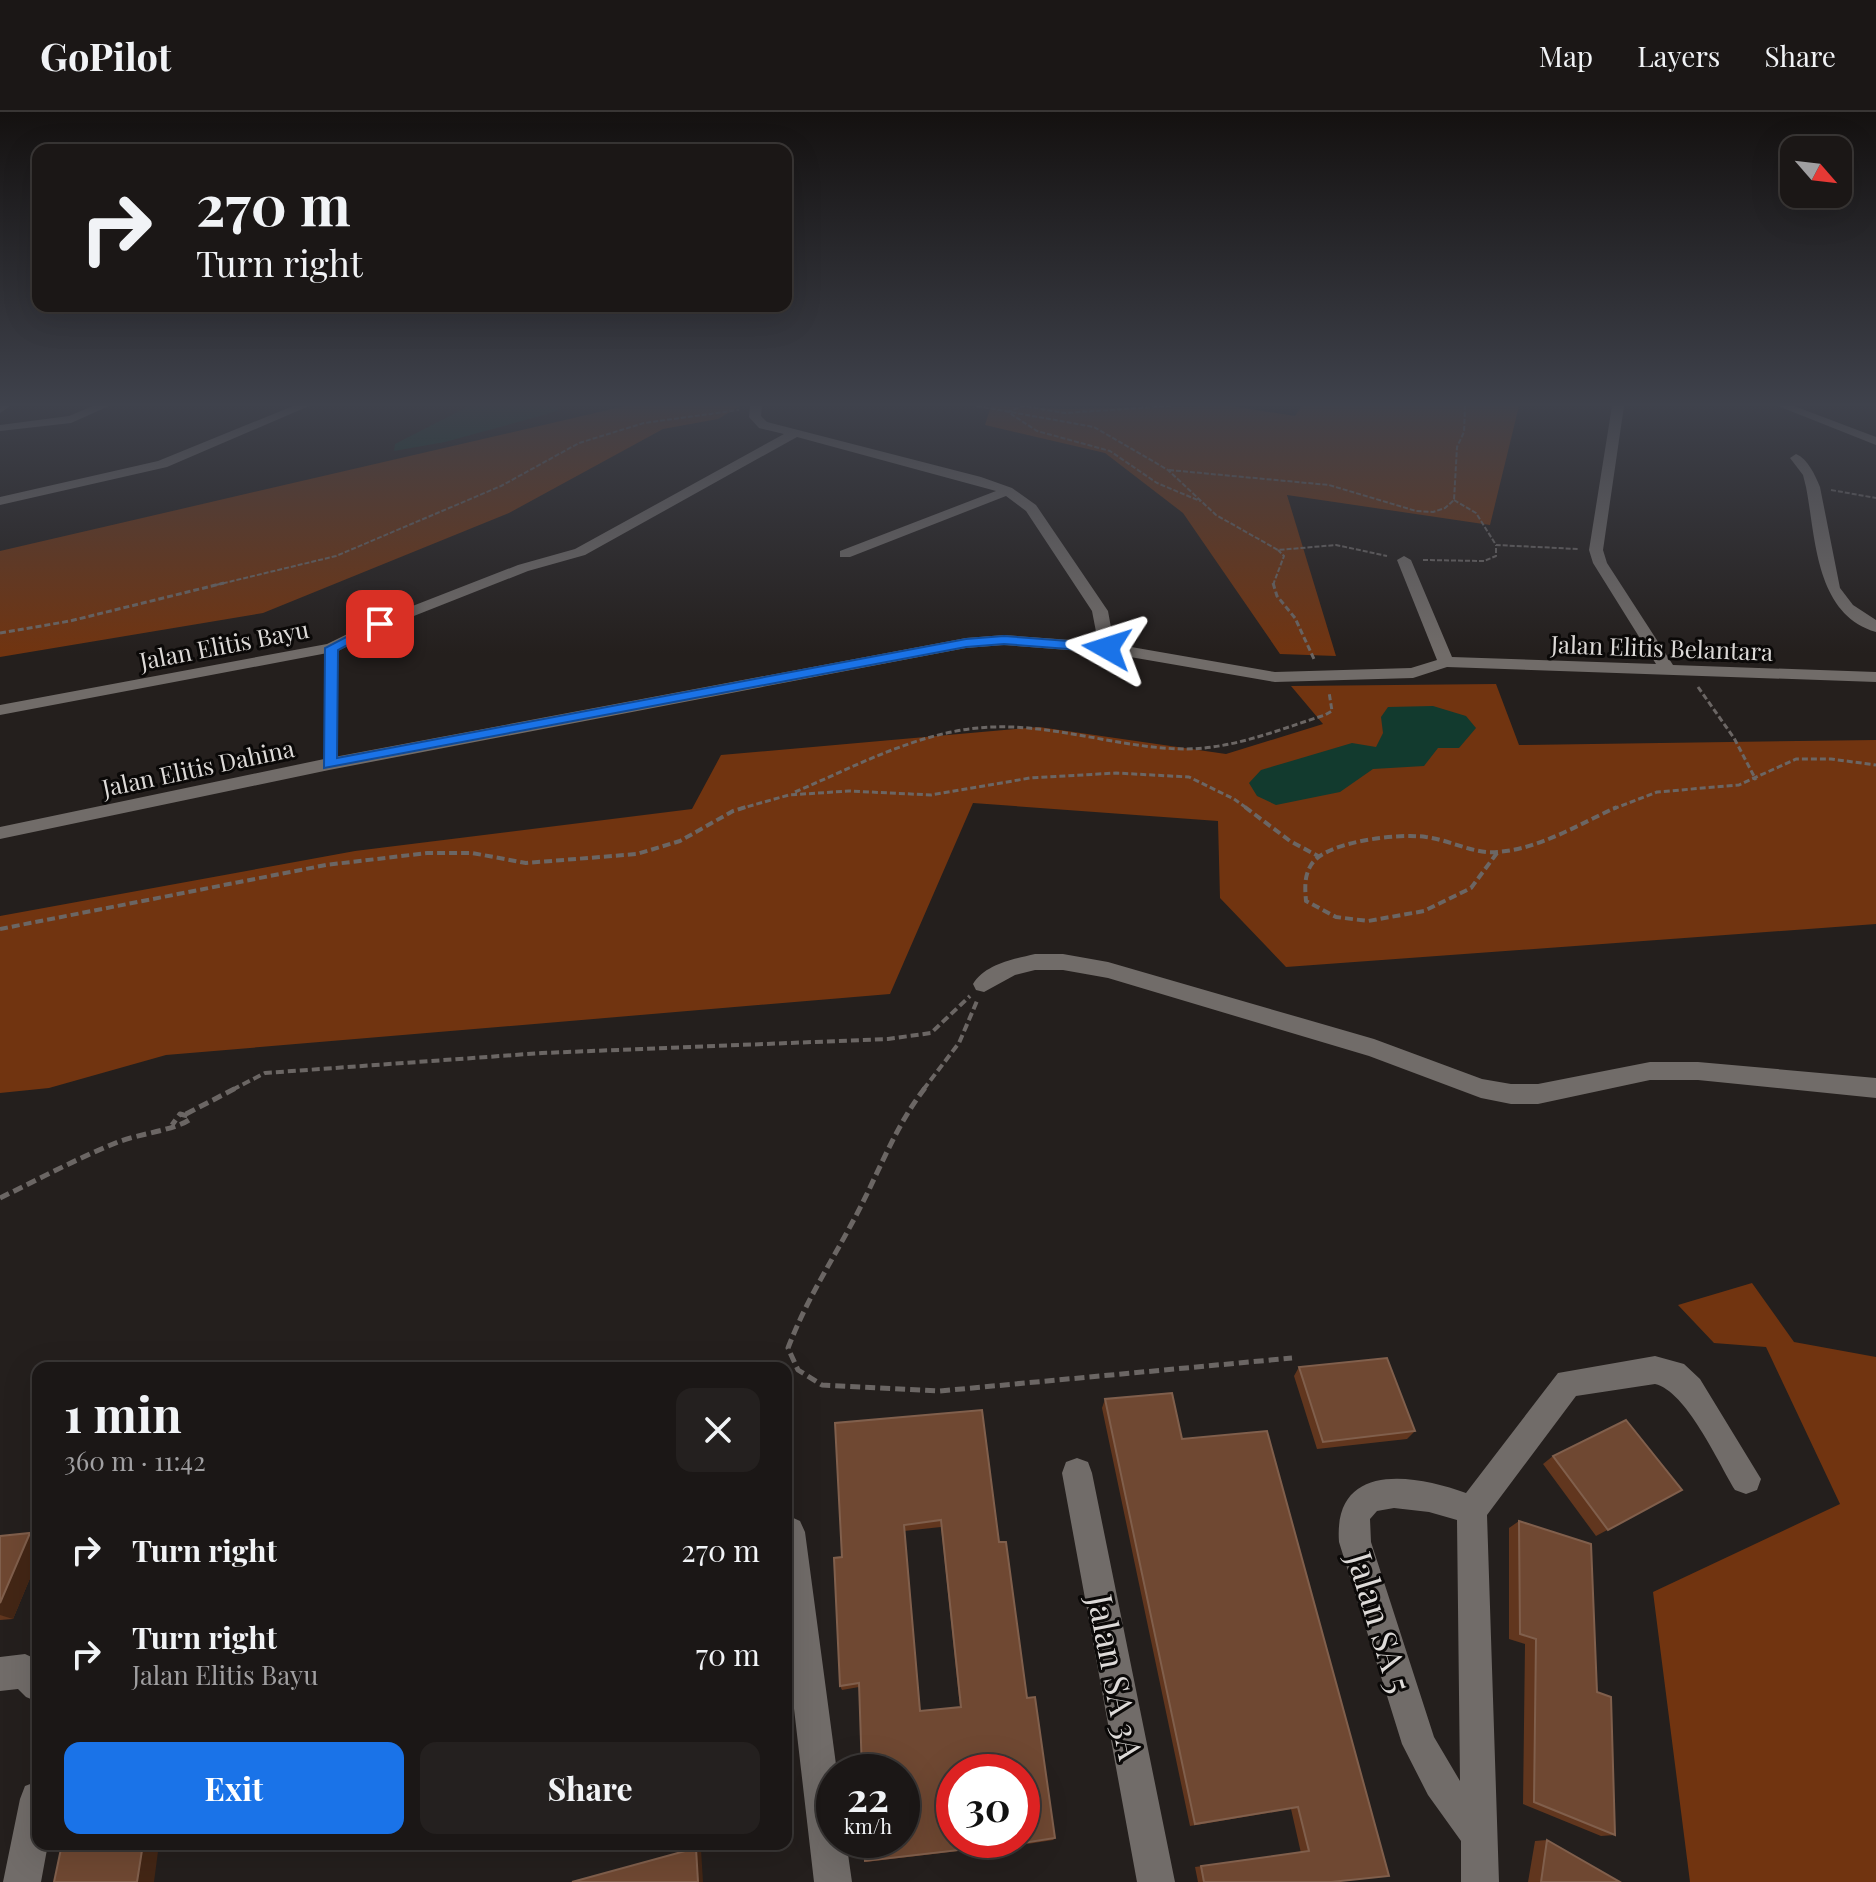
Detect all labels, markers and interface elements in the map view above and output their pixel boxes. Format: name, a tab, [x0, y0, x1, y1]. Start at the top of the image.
text: GoPilot	[40, 30, 171, 81]
text: Map	[1539, 37, 1593, 74]
text: Layers	[1637, 37, 1720, 74]
text: Share	[1764, 37, 1836, 74]
north arrow	[1780, 136, 1852, 208]
map controls	[1780, 136, 1852, 208]
text: 270 m	[196, 166, 351, 241]
icon: right	[64, 176, 168, 280]
text: Turn right	[196, 238, 363, 286]
pin	[346, 590, 414, 658]
icon: arrive	[358, 602, 402, 646]
position arrow	[1065, 606, 1149, 690]
street label: Jalan Elitis Bayu	[136, 612, 311, 676]
street label: Jalan Elitis Belantara	[1549, 627, 1774, 667]
street label: Jalan Elitis Dahina	[98, 731, 297, 803]
text: 1 min	[64, 1381, 182, 1445]
button: close	[676, 1388, 760, 1472]
text: 360 m · 11:42	[64, 1443, 206, 1478]
icon: right	[64, 1528, 108, 1572]
text: Turn right	[132, 1530, 277, 1570]
text: 270 m	[681, 1530, 760, 1570]
street label: Jalan SA 5	[1338, 1545, 1424, 1698]
street label: Jalan SA 3A	[1078, 1589, 1156, 1764]
text: Turn right	[132, 1617, 277, 1657]
icon: right	[64, 1632, 108, 1676]
text: 70 m	[696, 1634, 760, 1674]
text: Jalan Elitis Bayu	[132, 1657, 318, 1692]
button: Exit	[64, 1742, 404, 1834]
button: Share	[420, 1742, 760, 1834]
speed limit sign: 30	[936, 1754, 1040, 1858]
text: 22	[847, 1769, 889, 1822]
text: km/h	[844, 1812, 892, 1839]

